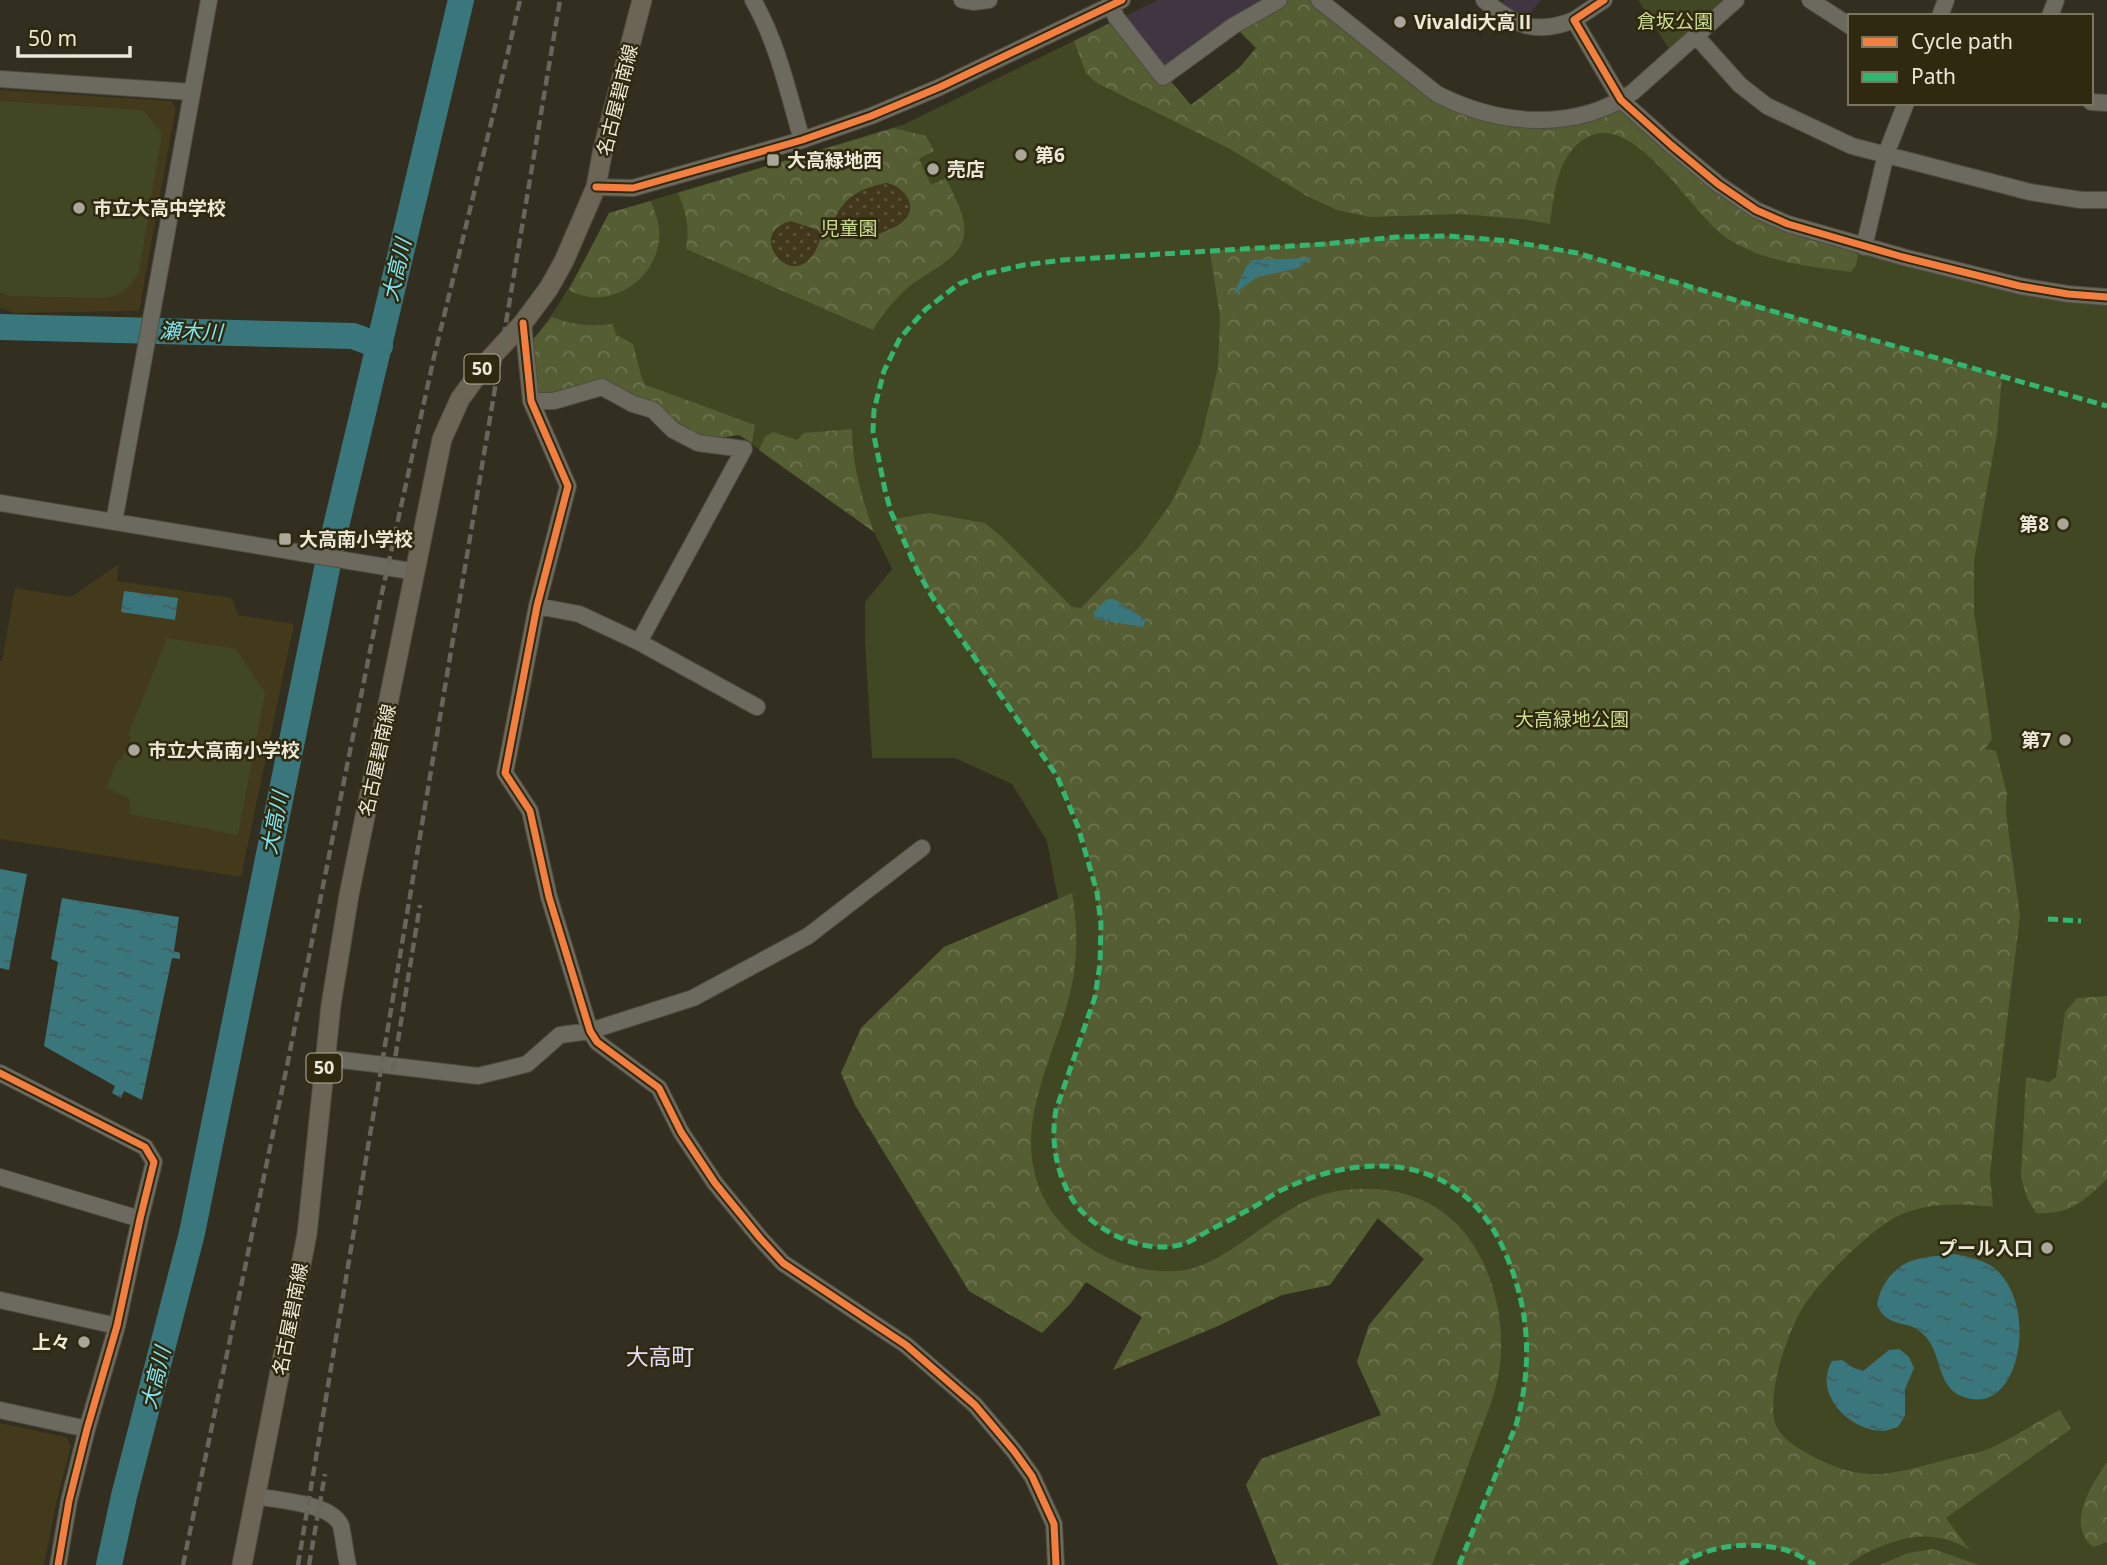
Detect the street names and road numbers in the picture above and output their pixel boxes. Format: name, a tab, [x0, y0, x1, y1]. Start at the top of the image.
street label: 名古屋碧南線	[591, 42, 643, 158]
road number: 50	[464, 354, 500, 384]
street label: 名古屋碧南線	[352, 702, 402, 818]
road number: 50	[306, 1054, 342, 1083]
street label: 名古屋碧南線	[266, 1261, 314, 1377]

